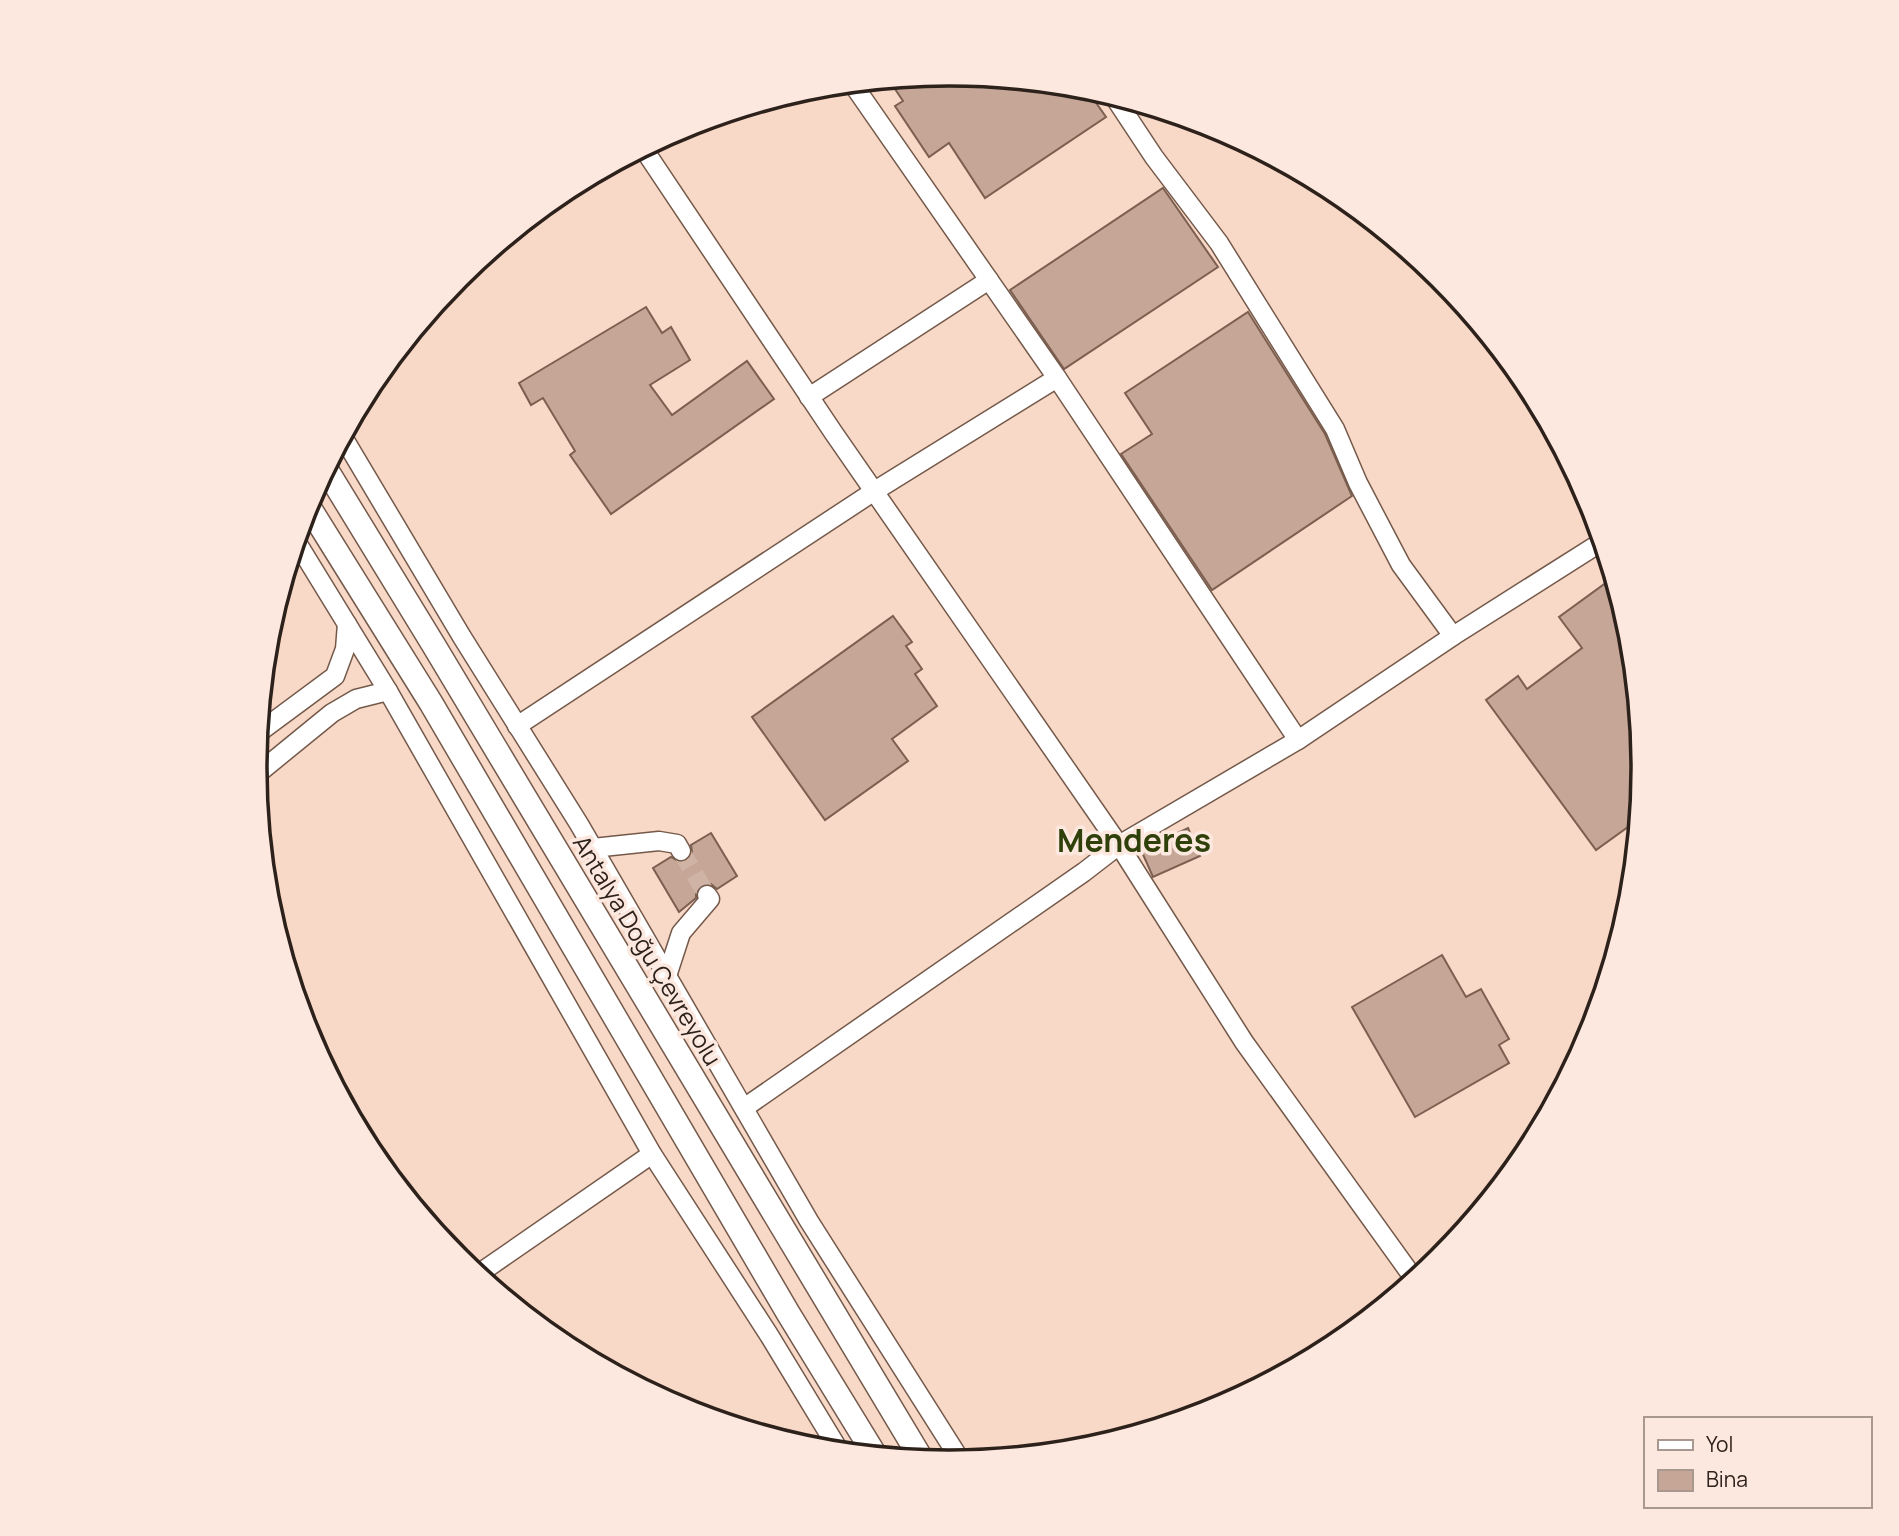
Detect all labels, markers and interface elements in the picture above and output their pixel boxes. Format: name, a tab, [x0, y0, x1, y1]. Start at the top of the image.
district label: Menderes	[1057, 818, 1211, 862]
street label: Antalya Doğu Çevreyolu	[566, 829, 730, 1071]
legend	[1644, 1417, 1871, 1508]
text: Yol	[1706, 1430, 1733, 1458]
text: Bina	[1706, 1465, 1748, 1493]

